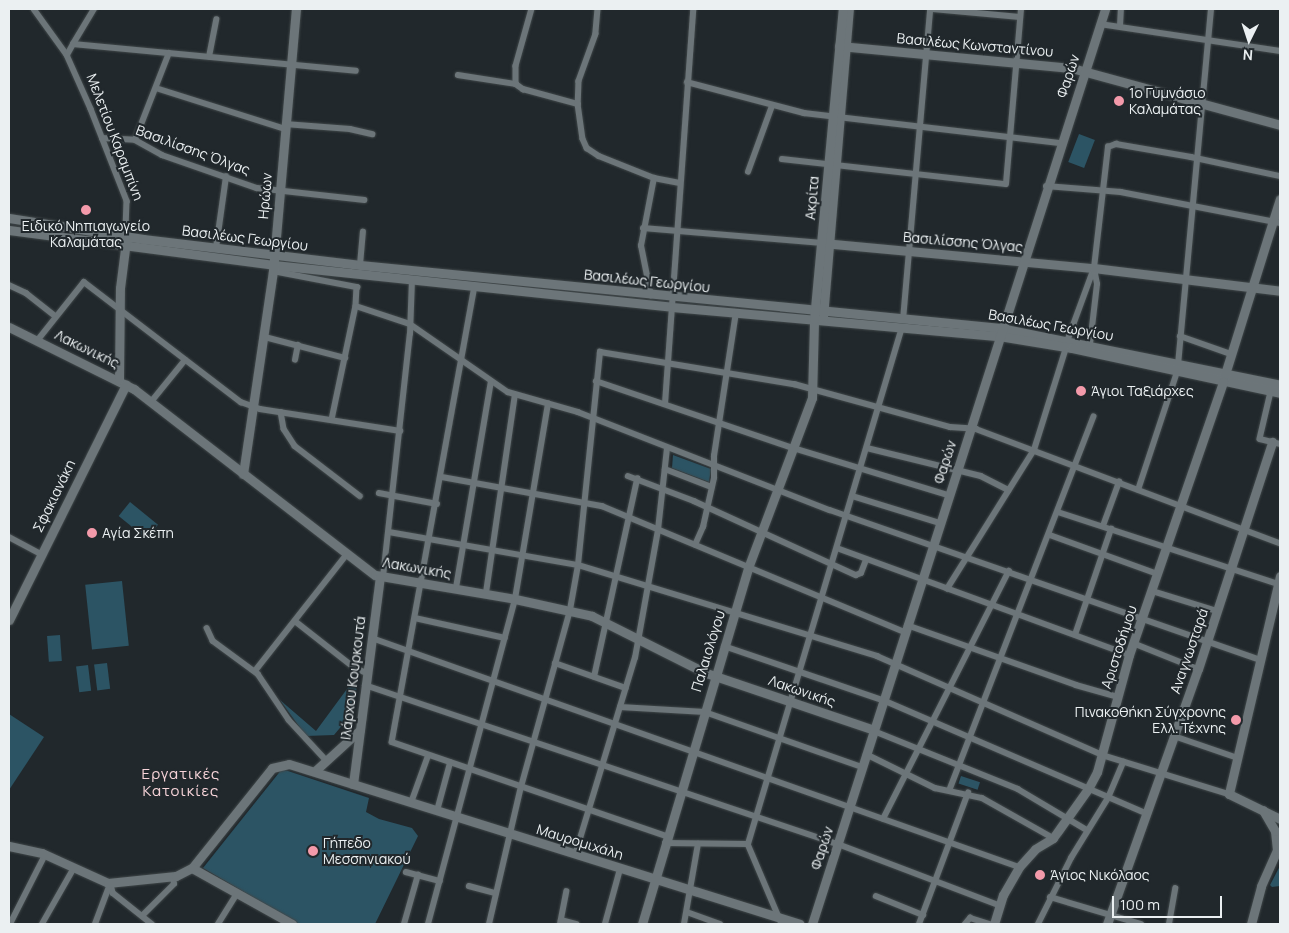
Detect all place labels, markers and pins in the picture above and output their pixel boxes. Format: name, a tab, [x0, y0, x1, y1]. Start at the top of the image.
place label: 1ο Γυμνάσιο Καλαμάτας	[1129, 85, 1206, 118]
marker: 1ο Γυμνάσιο Καλαμάτας	[1113, 95, 1125, 107]
marker: Ειδικό Νηπιαγωγείο Καλαμάτας	[80, 204, 92, 216]
place label: Ειδικό Νηπιαγωγείο Καλαμάτας	[22, 218, 150, 250]
place label: Άγιοι Ταξιάρχες	[1091, 383, 1194, 399]
marker: Άγιοι Ταξιάρχες	[1075, 385, 1087, 397]
place label: Αγία Σκέπη	[102, 525, 174, 541]
marker: Αγία Σκέπη	[86, 527, 98, 539]
place label: Πινακοθήκη Σύγχρονης Ελλ. Τέχνης	[1075, 704, 1226, 736]
marker: Πινακοθήκη Σύγχρονης Ελλ. Τέχνης	[1230, 714, 1242, 726]
place label: Γήπεδο Μεσσηνιακού	[323, 835, 411, 868]
marker: Γήπεδο Μεσσηνιακού	[307, 845, 319, 857]
place label: Άγιος Νικόλαος	[1050, 867, 1150, 883]
marker: Άγιος Νικόλαος	[1034, 869, 1046, 881]

